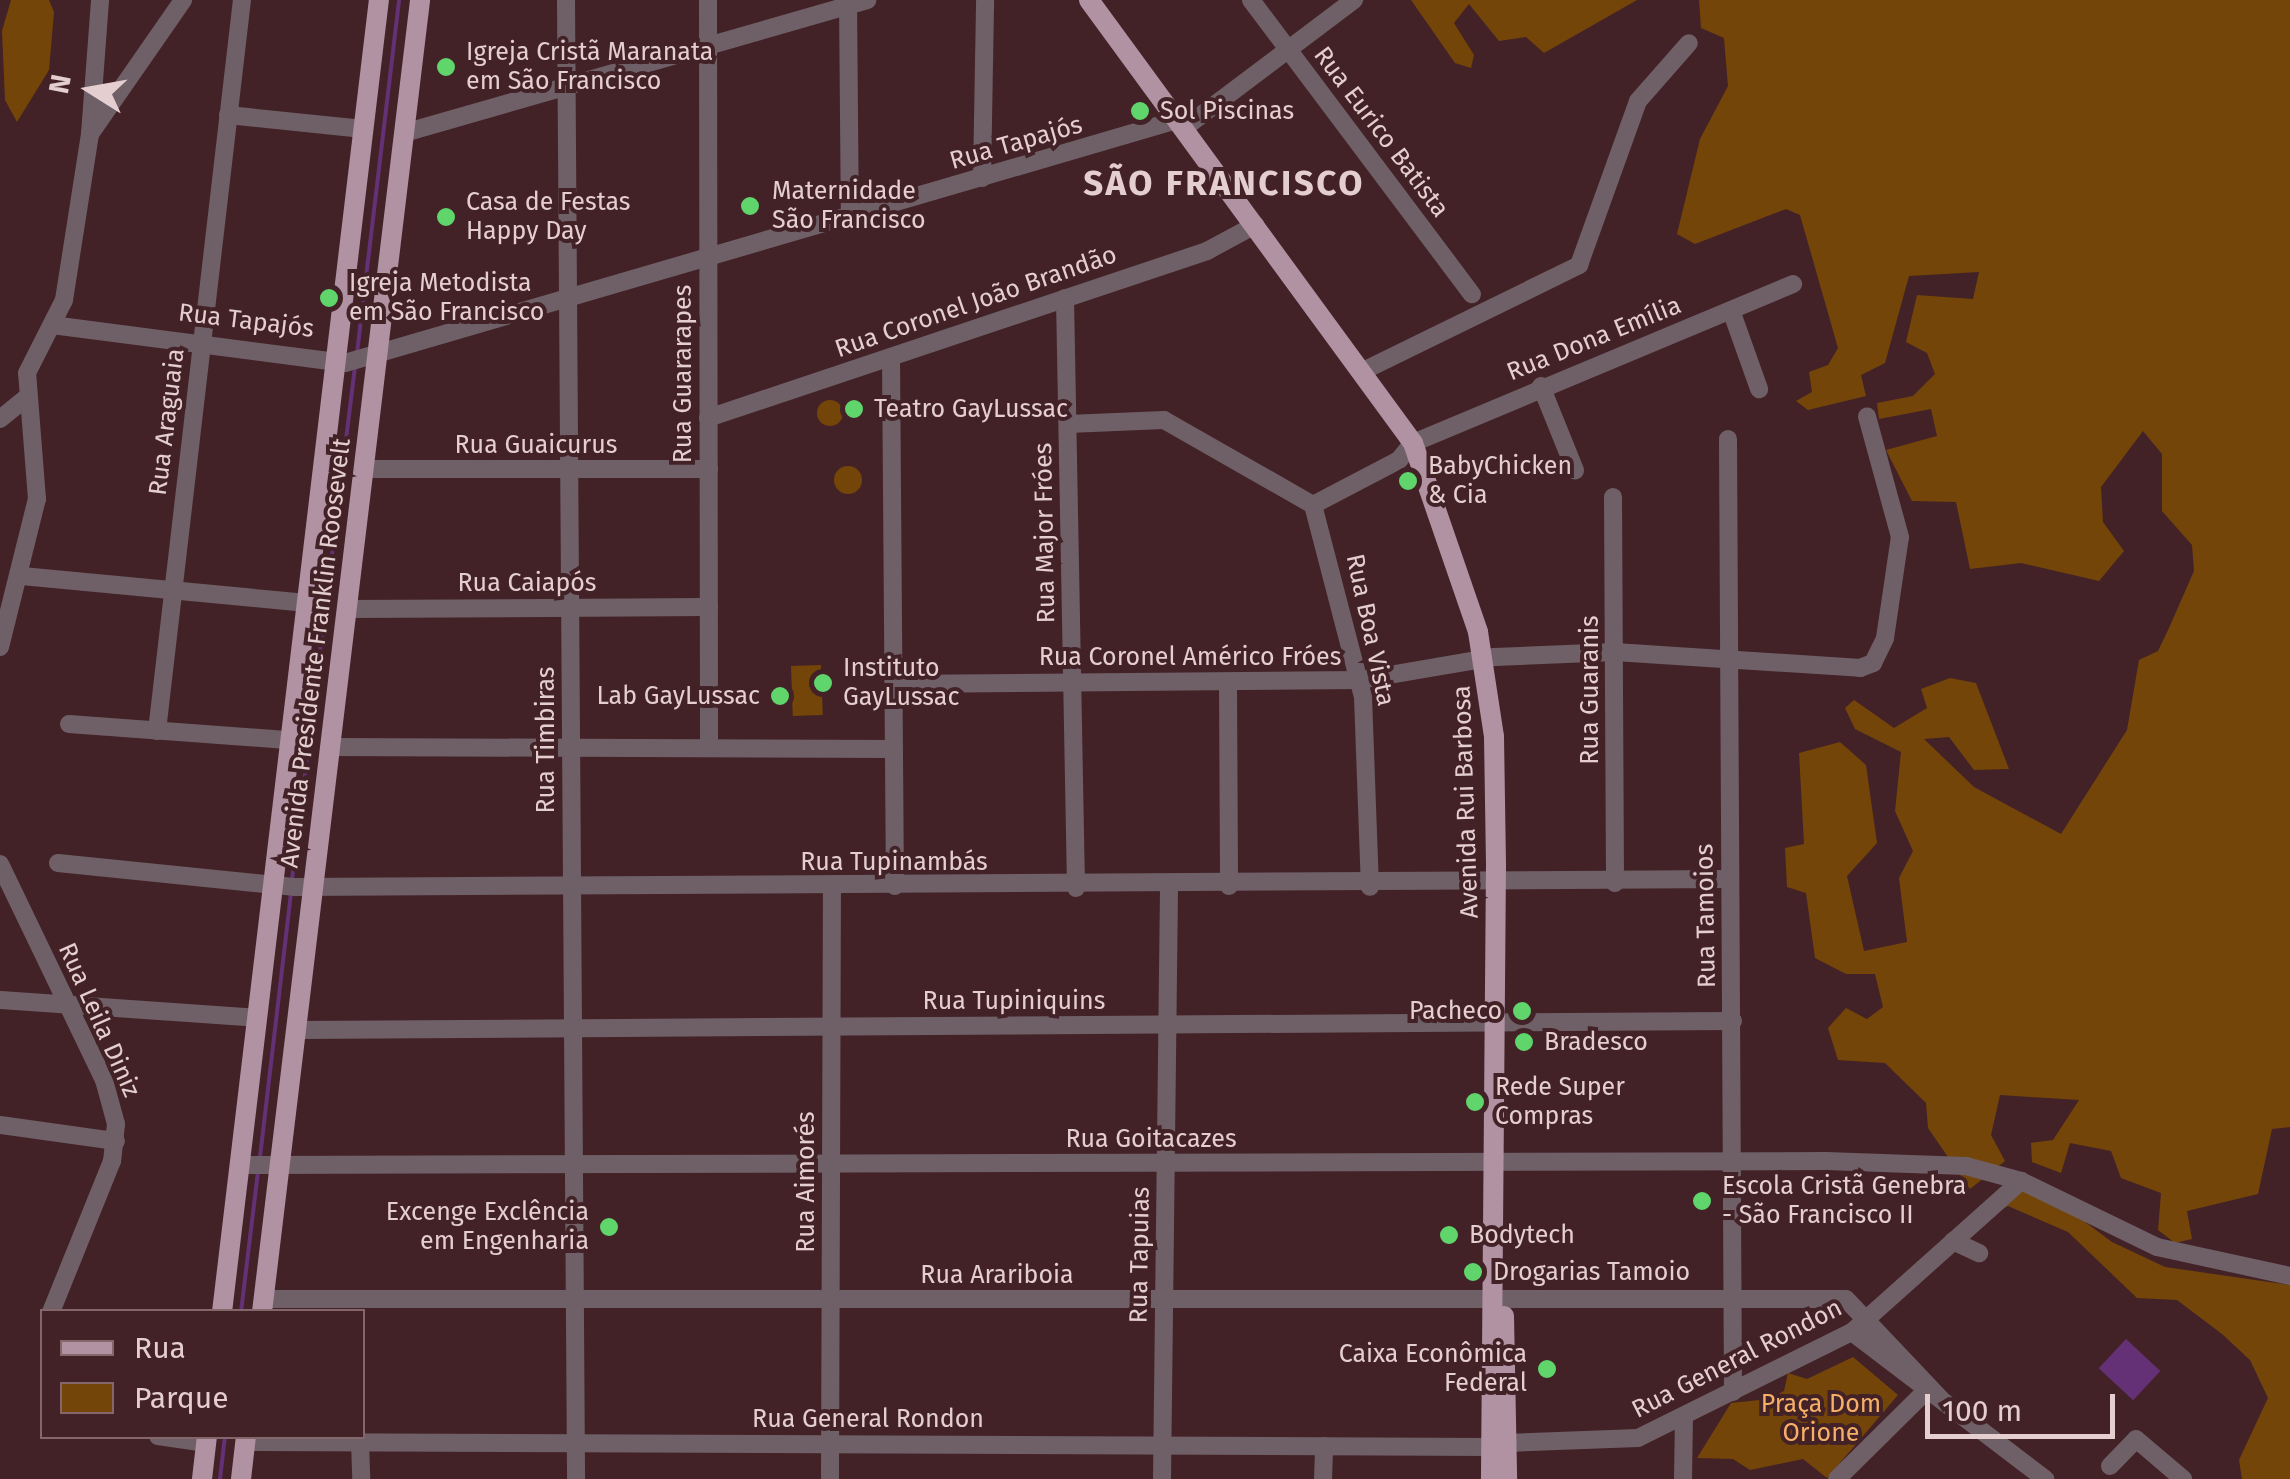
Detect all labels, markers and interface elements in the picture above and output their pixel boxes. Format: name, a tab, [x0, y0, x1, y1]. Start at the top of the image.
place label: Igreja Cristã Maranata em São Francisco	[466, 38, 713, 97]
north arrow	[40, 40, 140, 140]
street label: Rua Eurico Batista	[1307, 41, 1455, 223]
marker: Igreja Cristã Maranata em São Francisco	[435, 56, 457, 78]
text: N	[42, 72, 78, 96]
place label: Sol Piscinas	[1160, 96, 1294, 126]
marker: Sol Piscinas	[1129, 100, 1151, 122]
street label: Rua Tapajós	[946, 110, 1086, 176]
district label: SÃO FRANCISCO	[1083, 162, 1365, 204]
place label: Maternidade São Francisco	[772, 177, 926, 236]
place label: Casa de Festas Happy Day	[466, 188, 631, 247]
marker: Maternidade São Francisco	[737, 193, 763, 219]
marker: Casa de Festas Happy Day	[435, 206, 457, 228]
street label: Rua Coronel João Brandão	[831, 240, 1121, 364]
place label: Igreja Metodista em São Francisco	[349, 269, 544, 328]
street label: Rua Guararapes	[668, 285, 698, 463]
marker: Igreja Metodista em São Francisco	[318, 287, 340, 309]
street label: Rua Dona Emília	[1502, 290, 1686, 388]
street label: Rua Tapajós	[176, 298, 316, 344]
street label: Rua Araguaia	[143, 347, 191, 497]
place label: Teatro GayLussac	[874, 394, 1068, 424]
marker: Teatro GayLussac	[843, 398, 865, 420]
street label: Rua Guaicurus	[455, 430, 617, 460]
street label: Avenida Presidente Franklin Roosevelt	[275, 436, 357, 870]
street label: Rua Major Fróes	[1028, 442, 1062, 624]
place label: BabyChicken & Cia	[1428, 452, 1572, 511]
marker: BabyChicken & Cia	[1397, 470, 1419, 492]
street label: Rua Boa Vista	[1339, 551, 1401, 709]
street label: Rua Caiapós	[457, 568, 597, 598]
street label: Rua Guaranis	[1575, 615, 1605, 765]
street label: Rua Coronel Américo Fróes	[1039, 642, 1341, 672]
place label: Instituto GayLussac	[843, 654, 959, 713]
street label: Rua Timbiras	[531, 667, 561, 813]
marker: Instituto GayLussac	[812, 672, 834, 694]
place label: Lab GayLussac	[596, 681, 760, 711]
marker: Lab GayLussac	[769, 685, 791, 707]
street label: Avenida Rui Barbosa	[1447, 685, 1485, 919]
street label: Rua Tamoios	[1690, 843, 1722, 989]
street label: Rua Tupinambás	[800, 847, 988, 877]
street label: Rua Leila Diniz	[52, 938, 146, 1102]
street label: Rua Tupiniquins	[923, 986, 1105, 1016]
place label: Pacheco	[1409, 996, 1502, 1026]
marker: Pacheco	[1511, 1000, 1533, 1022]
place label: Bradesco	[1544, 1027, 1648, 1057]
marker: Bradesco	[1513, 1031, 1535, 1053]
place label: Rede Super Compras	[1495, 1073, 1625, 1132]
marker: Rede Super Compras	[1464, 1091, 1486, 1113]
street label: Rua Aimorés	[791, 1111, 821, 1253]
street label: Rua Goitacazes	[1065, 1124, 1237, 1154]
place label: Escola Cristã Genebra - São Francisco II	[1722, 1172, 1966, 1231]
street label: Rua Tapuias	[1124, 1186, 1156, 1324]
marker: Escola Cristã Genebra - São Francisco II	[1691, 1190, 1713, 1212]
place label: Excenge Exclência em Engenharia	[386, 1198, 589, 1257]
marker: Excenge Exclência em Engenharia	[598, 1216, 620, 1238]
place label: Bodytech	[1469, 1220, 1575, 1250]
marker: Bodytech	[1438, 1224, 1460, 1246]
place label: Drogarias Tamoio	[1493, 1257, 1690, 1287]
street label: Rua Arariboia	[920, 1260, 1074, 1290]
marker: Drogarias Tamoio	[1462, 1261, 1484, 1283]
street label: Rua General Rondon	[1627, 1293, 1847, 1425]
legend	[40, 1309, 365, 1439]
text: Rua	[134, 1330, 186, 1366]
place label: Caixa Econômica Federal	[1339, 1340, 1527, 1399]
marker: Caixa Econômica Federal	[1536, 1358, 1558, 1380]
scale bar	[1930, 1374, 2120, 1436]
text: Parque	[134, 1380, 229, 1416]
park label: Praça Dom Orione	[1761, 1390, 1881, 1449]
text: 100 m	[1942, 1393, 2022, 1429]
street label: Rua General Rondon	[752, 1404, 984, 1434]

